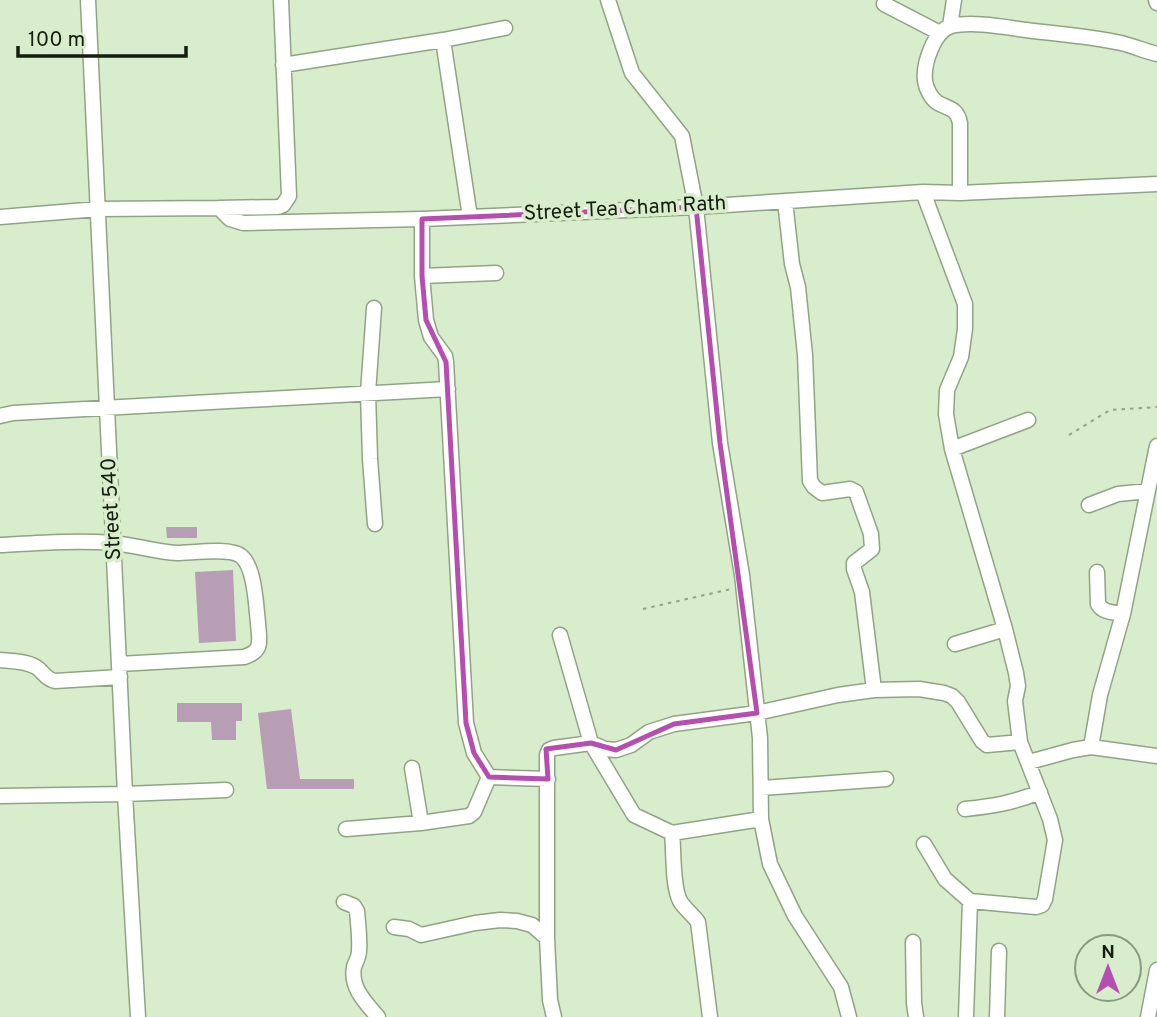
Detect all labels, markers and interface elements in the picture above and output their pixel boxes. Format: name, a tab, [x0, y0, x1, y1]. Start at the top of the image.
scale bar	[18, 14, 186, 58]
text: 100 m	[28, 27, 85, 54]
street label: Street Tea Cham Rath	[523, 190, 727, 228]
street label: Street 540	[96, 457, 128, 561]
north arrow	[1073, 933, 1143, 1003]
text: N	[1101, 941, 1115, 965]

